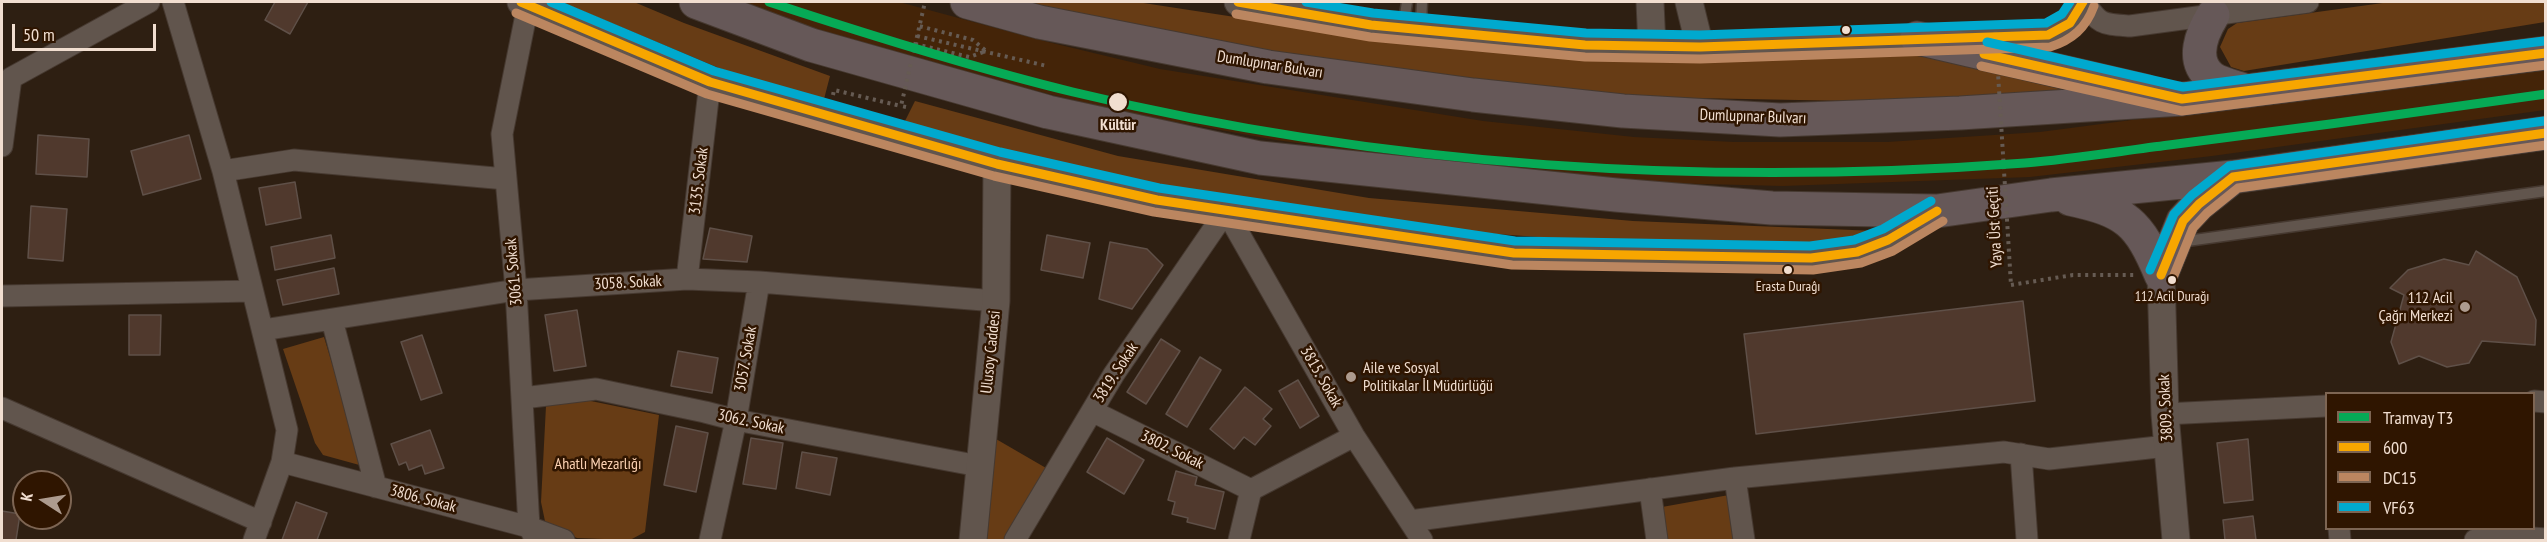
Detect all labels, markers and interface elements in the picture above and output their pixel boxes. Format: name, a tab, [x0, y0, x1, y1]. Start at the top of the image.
scale bar	[15, 12, 159, 50]
text: 50 m	[23, 23, 55, 46]
unlabelled marker	[1840, 24, 1852, 36]
street label: Dumlupınar Bulvarı	[1216, 47, 1324, 83]
marker: Kültür	[1107, 91, 1129, 113]
street label: Dumlupınar Bulvarı	[1699, 106, 1807, 128]
place label: Kültür	[1100, 115, 1136, 135]
street label: 3135. Sokak	[685, 146, 713, 216]
street label: Yaya Üst Geçiti	[1983, 186, 2007, 268]
street label: 3061. Sokak	[501, 237, 527, 307]
marker: Erasta Duraĝı	[1782, 264, 1794, 276]
street label: 3058. Sokak	[594, 272, 662, 294]
marker: 112 Acil Durağı	[2166, 274, 2178, 286]
place label: Erasta Duraĝı	[1756, 279, 1820, 295]
place label: 112 Acil Çağrı Merkezi	[2378, 288, 2453, 326]
place label: 112 Acil Durağı	[2135, 289, 2209, 305]
marker: 112 Acil Çağrı Merkezi	[2458, 300, 2472, 314]
street label: Ulusoy Caddesi	[977, 310, 1005, 394]
street label: 3057. Sokak	[731, 325, 761, 393]
street label: 3819. Sokak	[1090, 339, 1142, 407]
street label: 3815. Sokak	[1296, 343, 1346, 411]
place label: Aile ve Sosyal Politikalar İl Müdürlüğü	[1363, 358, 1493, 396]
marker: Aile ve Sosyal Politikalar İl Müdürlüğü	[1344, 370, 1358, 384]
street label: 3809. Sokak	[2155, 374, 2177, 442]
legend	[2325, 392, 2535, 530]
street label: 3062. Sokak	[716, 406, 786, 438]
text: Tramvay T3	[2383, 406, 2453, 429]
street label: 3802. Sokak	[1137, 427, 1207, 473]
text: 600	[2383, 436, 2407, 459]
park label: Ahatlı Mezarlığı	[555, 454, 641, 474]
text: DC15	[2383, 466, 2417, 489]
north arrow	[12, 470, 72, 530]
street label: 3806. Sokak	[388, 481, 458, 517]
text: K	[16, 491, 37, 503]
text: VF63	[2383, 496, 2415, 519]

